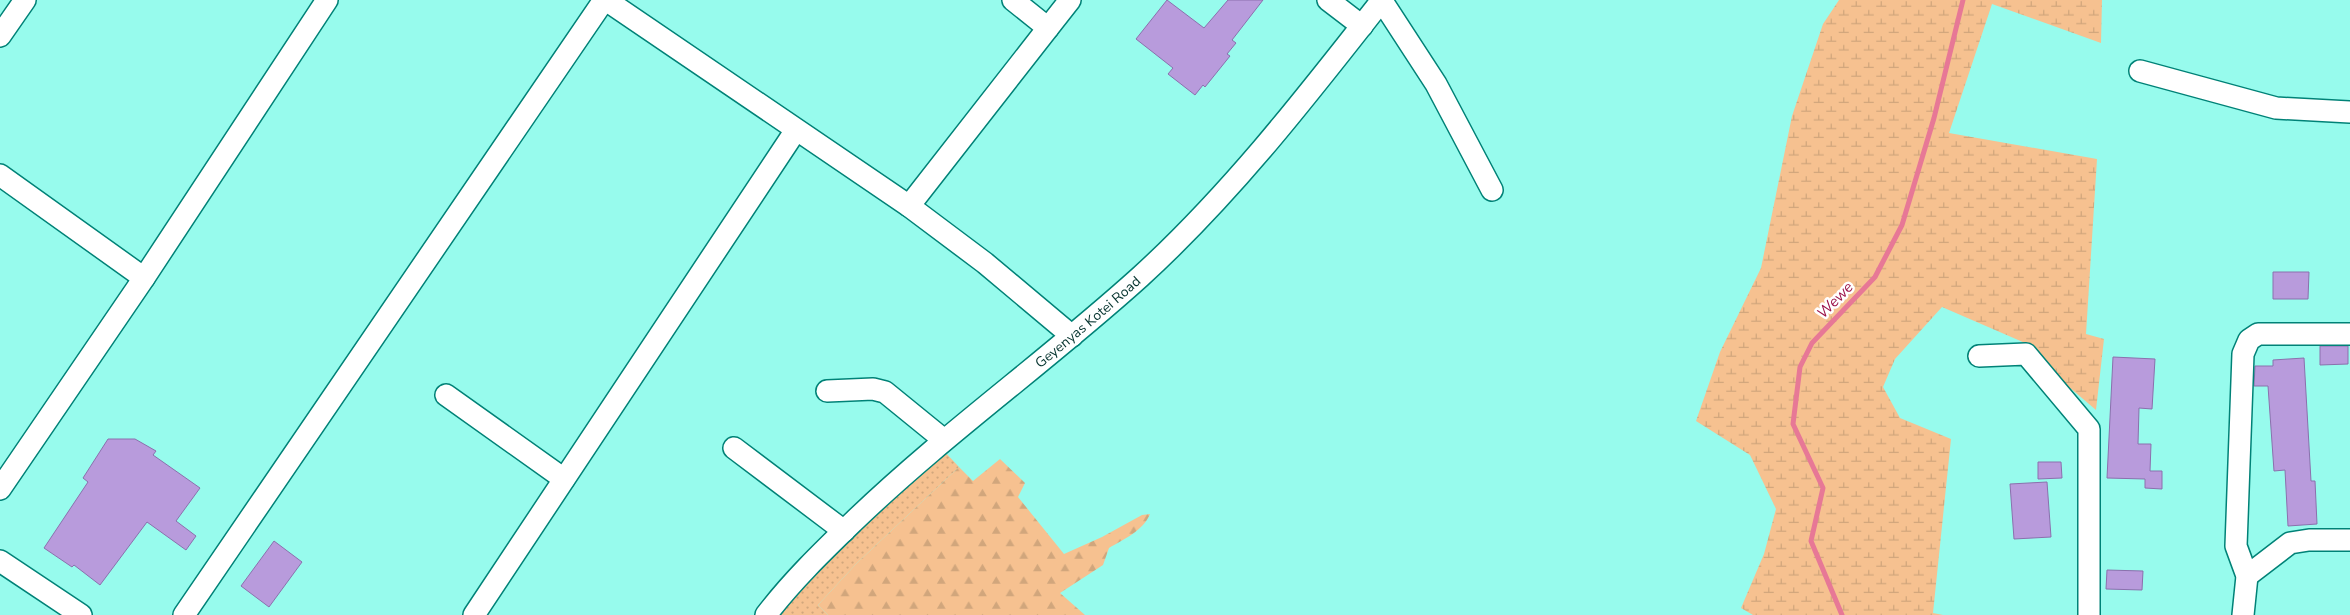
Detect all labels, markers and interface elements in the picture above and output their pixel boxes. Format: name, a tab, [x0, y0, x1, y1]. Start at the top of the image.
street label: Geyenyas Kotei Road	[1031, 272, 1145, 372]
water label: Wewe	[1813, 277, 1857, 323]

